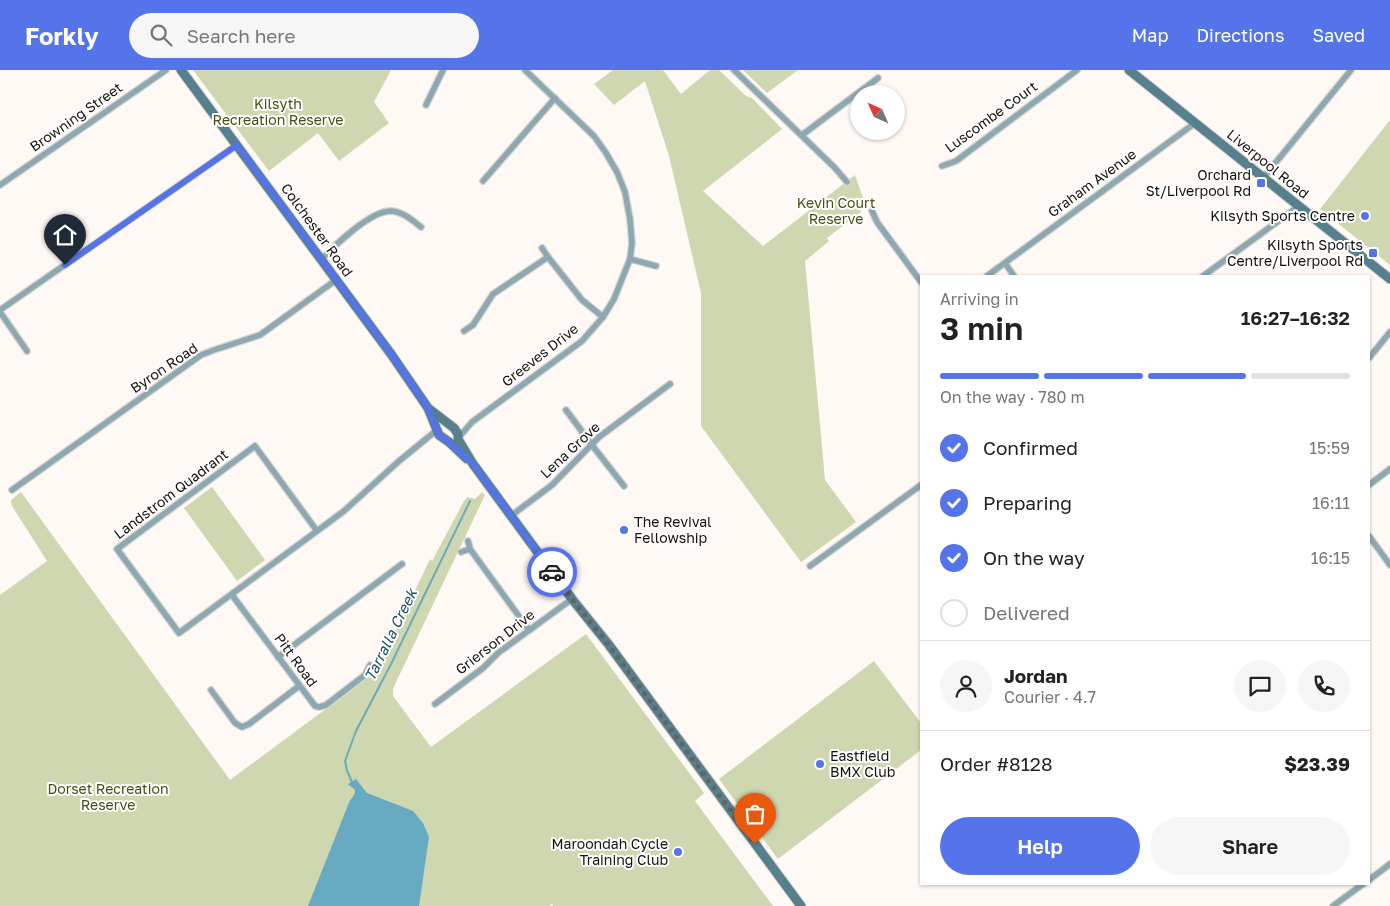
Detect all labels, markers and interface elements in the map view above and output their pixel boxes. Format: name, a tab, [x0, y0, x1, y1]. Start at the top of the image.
search box	[129, 13, 479, 58]
text: Forkly	[25, 21, 99, 50]
icon: search	[147, 21, 175, 49]
text: Search here	[187, 24, 296, 47]
text: Map	[1132, 24, 1168, 46]
text: Directions	[1196, 24, 1284, 46]
text: Saved	[1312, 24, 1365, 46]
street label: Luscombe Court	[941, 77, 1040, 156]
street label: Browning Street	[26, 78, 125, 155]
north arrow	[850, 85, 905, 140]
map controls	[850, 85, 905, 140]
park label: Kilsyth Recreation Reserve	[213, 95, 343, 128]
street label: Liverpool Road	[1224, 125, 1313, 202]
street label: Graham Avenue	[1044, 145, 1139, 220]
place label: Orchard St/Liverpool Rd	[1146, 166, 1251, 199]
marker: Orchard St/Liverpool Rd	[1255, 177, 1267, 189]
street label: Colchester Road	[278, 180, 357, 280]
park label: Kevin Court Reserve	[797, 194, 875, 227]
place label: Kilsyth Sports Centre	[1210, 207, 1355, 224]
marker: Kilsyth Sports Centre	[1359, 210, 1371, 222]
pin	[44, 214, 86, 265]
icon: home	[51, 221, 79, 249]
place label: Kilsyth Sports Centre/Liverpool Rd	[1227, 236, 1363, 269]
marker: Kilsyth Sports Centre/Liverpool Rd	[1367, 247, 1379, 259]
text: Arriving in	[940, 289, 1019, 309]
text: 16:27–16:32	[1241, 306, 1350, 329]
text: 3 min	[940, 309, 1023, 347]
street label: Greeves Drive	[498, 319, 581, 390]
street label: Byron Road	[127, 339, 200, 396]
text: On the way · 780 m	[940, 387, 1085, 407]
street label: Lena Grove	[536, 418, 603, 481]
icon: check	[940, 434, 968, 462]
text: Confirmed	[983, 436, 1078, 459]
text: 15:59	[1309, 438, 1350, 458]
street label: Landstrom Quadrant	[110, 445, 231, 542]
icon: check	[940, 489, 968, 517]
text: Preparing	[983, 491, 1072, 514]
text: 16:11	[1312, 493, 1350, 513]
place label: The Revival Fellowship	[634, 513, 712, 546]
marker: The Revival Fellowship	[618, 524, 630, 536]
icon: check	[940, 544, 968, 572]
text: On the way	[983, 546, 1085, 569]
courier	[527, 547, 577, 597]
text: 16:15	[1311, 548, 1350, 568]
icon: car	[538, 558, 566, 586]
water label: Tarralla Creek	[360, 584, 421, 683]
text: Delivered	[983, 601, 1070, 624]
street label: Grierson Drive	[452, 606, 537, 678]
street label: Pitt Road	[271, 630, 321, 690]
button: person	[940, 660, 992, 712]
button: chat	[1234, 660, 1286, 712]
button: phone	[1298, 660, 1350, 712]
text: Jordan	[1004, 664, 1068, 687]
text: Courier · 4.7	[1004, 687, 1096, 707]
place label: Eastfield BMX Club	[830, 747, 895, 780]
text: Order #8128	[940, 752, 1052, 775]
text: $23.39	[1284, 752, 1350, 775]
marker: Eastfield BMX Club	[814, 758, 826, 770]
park label: Dorset Recreation Reserve	[47, 780, 169, 813]
pin	[734, 793, 776, 844]
icon: bag	[741, 800, 769, 828]
button: Help	[940, 817, 1140, 875]
button: Share	[1150, 817, 1350, 875]
place label: Maroondah Cycle Training Club	[552, 835, 668, 868]
marker: Maroondah Cycle Training Club	[672, 846, 684, 858]

